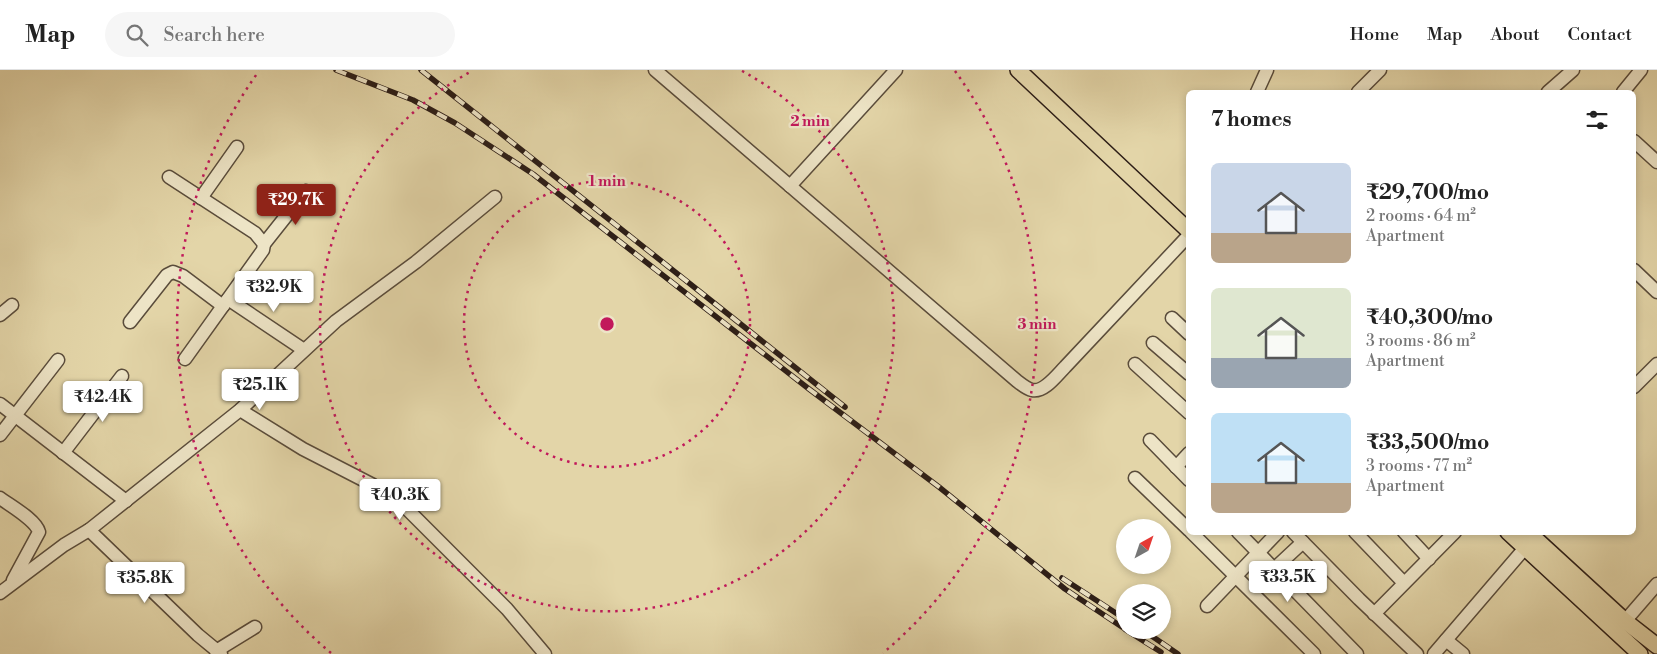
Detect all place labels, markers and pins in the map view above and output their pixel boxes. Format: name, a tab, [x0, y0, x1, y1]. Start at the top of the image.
pin: ₹29.7K	[255, 184, 337, 226]
pin: ₹32.9K	[233, 270, 315, 313]
centre of rings	[598, 315, 616, 333]
pin: ₹25.1K	[219, 368, 301, 411]
pin: ₹42.4K	[62, 380, 144, 423]
pin: ₹40.3K	[359, 478, 441, 521]
pin: ₹33.5K	[1247, 560, 1329, 603]
pin: ₹35.8K	[104, 562, 186, 604]

